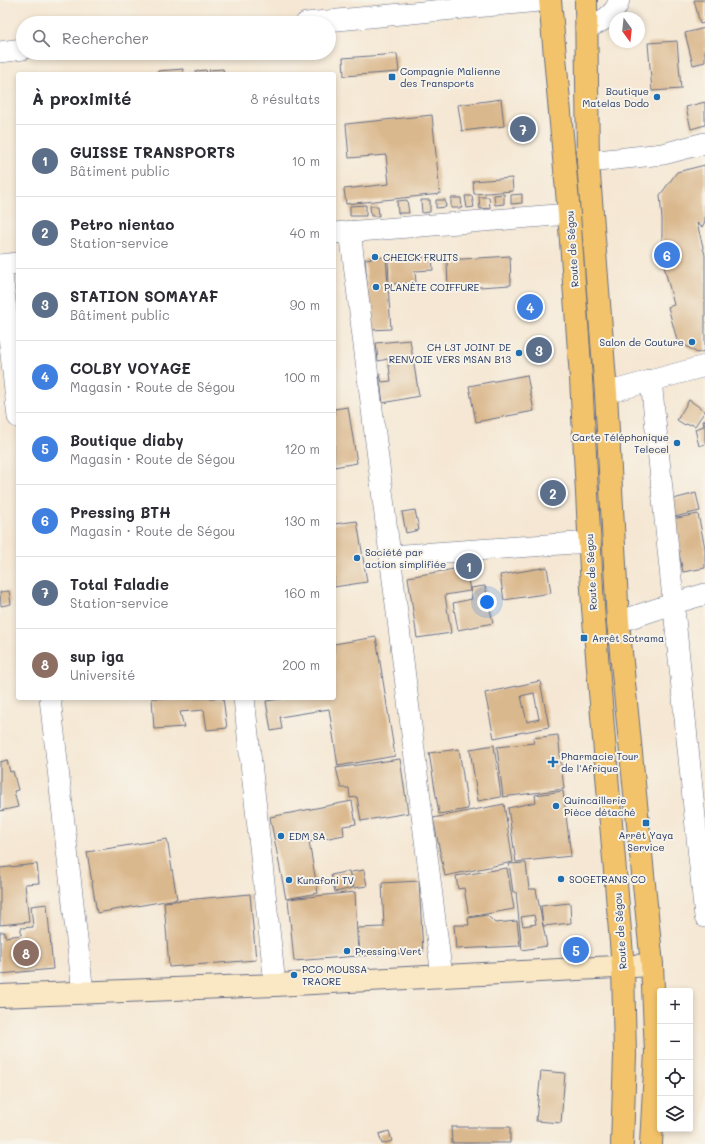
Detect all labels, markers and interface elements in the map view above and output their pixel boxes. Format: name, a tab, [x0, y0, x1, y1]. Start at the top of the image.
north arrow	[609, 12, 645, 48]
search box	[16, 16, 336, 60]
icon: search	[30, 27, 52, 49]
text: Rechercher	[62, 28, 149, 48]
place label: Compagnie Malienne des Transports	[400, 64, 500, 90]
marker: Compagnie Malienne des Transports	[387, 72, 397, 82]
place label: Boutique Matelas Dodo	[582, 84, 649, 110]
text: À proximité	[32, 87, 131, 109]
text: 8 résultats	[251, 90, 320, 107]
marker: Boutique Matelas Dodo	[652, 92, 662, 102]
pin: 7	[510, 114, 536, 144]
text: GUISSE TRANSPORTS	[70, 142, 235, 162]
text: 1	[42, 152, 48, 169]
text: 10 m	[292, 152, 320, 169]
text: Bâtiment public	[70, 162, 170, 179]
street label: Route de Ségou	[562, 210, 582, 288]
text: Petro nientao	[70, 214, 174, 234]
text: 2	[41, 224, 49, 241]
text: 40 m	[290, 224, 320, 241]
text: Station-service	[70, 234, 169, 251]
pin: 6	[654, 240, 680, 270]
place label: CHEICK FRUITS	[383, 250, 458, 264]
marker: CHEICK FRUITS	[370, 252, 380, 262]
place label: PLANÈTE COIFFURE	[384, 280, 480, 294]
marker: PLANÈTE COIFFURE	[371, 282, 381, 292]
text: STATION SOMAYAF	[70, 286, 218, 306]
pin: 4	[517, 292, 543, 322]
text: 3	[41, 296, 49, 313]
text: 90 m	[290, 296, 320, 313]
text: Bâtiment public	[70, 306, 170, 323]
pin: 3	[526, 335, 552, 365]
place label: Salon de Couture	[600, 335, 684, 349]
marker: Salon de Couture	[687, 337, 697, 347]
place label: CH L3T JOINT DE RENVOIE VERS MSAN B13	[389, 340, 511, 366]
marker: CH L3T JOINT DE RENVOIE VERS MSAN B13	[514, 348, 524, 358]
text: COLBY VOYAGE	[70, 358, 191, 378]
text: 4	[41, 368, 49, 385]
text: 100 m	[284, 368, 320, 385]
text: Magasin · Route de Ségou	[70, 378, 235, 395]
text: Boutique diaby	[70, 430, 184, 450]
place label: Carte Téléphonique Telecel	[572, 430, 669, 456]
marker: Carte Téléphonique Telecel	[672, 438, 682, 448]
text: 5	[41, 440, 49, 457]
text: 120 m	[284, 440, 320, 457]
text: Magasin · Route de Ségou	[70, 450, 235, 467]
pin: 2	[540, 478, 566, 508]
text: Pressing BTH	[70, 502, 171, 522]
text: 6	[41, 512, 49, 529]
text: 130 m	[284, 512, 320, 529]
text: Magasin · Route de Ségou	[70, 522, 235, 539]
street label: Route de Ségou	[582, 533, 600, 611]
place label: Société par action simplifiée	[365, 545, 446, 571]
pin: 1	[456, 551, 482, 581]
marker: Société par action simplifiée	[352, 553, 362, 563]
text: Total Faladie	[70, 574, 169, 594]
text: 7	[41, 584, 49, 601]
text: 160 m	[284, 584, 320, 601]
your location	[477, 592, 497, 612]
text: Station-service	[70, 594, 169, 611]
place label: Arrêt Sotrama	[592, 631, 664, 645]
marker: Arrêt Sotrama	[579, 633, 589, 643]
text: sup iga	[70, 646, 124, 666]
text: 8	[41, 656, 49, 673]
text: 200 m	[282, 656, 320, 673]
text: Université	[70, 666, 135, 683]
place label: Pharmacie Tour de l'Afrique	[561, 749, 639, 775]
marker: Pharmacie Tour de l'Afrique	[548, 757, 558, 767]
place label: Quincaillerie Pièce détaché	[564, 793, 636, 819]
marker: Quincaillerie Pièce détaché	[551, 801, 561, 811]
marker: Arrêt Yaya Service	[641, 818, 651, 828]
place label: Arrêt Yaya Service	[619, 828, 673, 854]
place label: EDM SA	[289, 829, 325, 843]
marker: EDM SA	[276, 831, 286, 841]
place label: SOGETRANS CO	[569, 872, 646, 886]
place label: Kunafoni TV	[297, 873, 354, 887]
marker: SOGETRANS CO	[556, 874, 566, 884]
marker: Kunafoni TV	[284, 875, 294, 885]
street label: Route de Ségou	[610, 892, 630, 970]
pin: 5	[563, 935, 589, 965]
pin: 8	[13, 938, 39, 968]
place label: Pressing Vert	[355, 944, 422, 958]
marker: Pressing Vert	[342, 946, 352, 956]
place label: PCO MOUSSA TRAORE	[302, 962, 367, 988]
marker: PCO MOUSSA TRAORE	[289, 970, 299, 980]
map controls	[657, 988, 693, 1132]
button: +	[657, 988, 693, 1024]
button: −	[657, 1024, 693, 1060]
button: locate	[657, 1060, 693, 1096]
button: layers	[657, 1096, 693, 1132]

